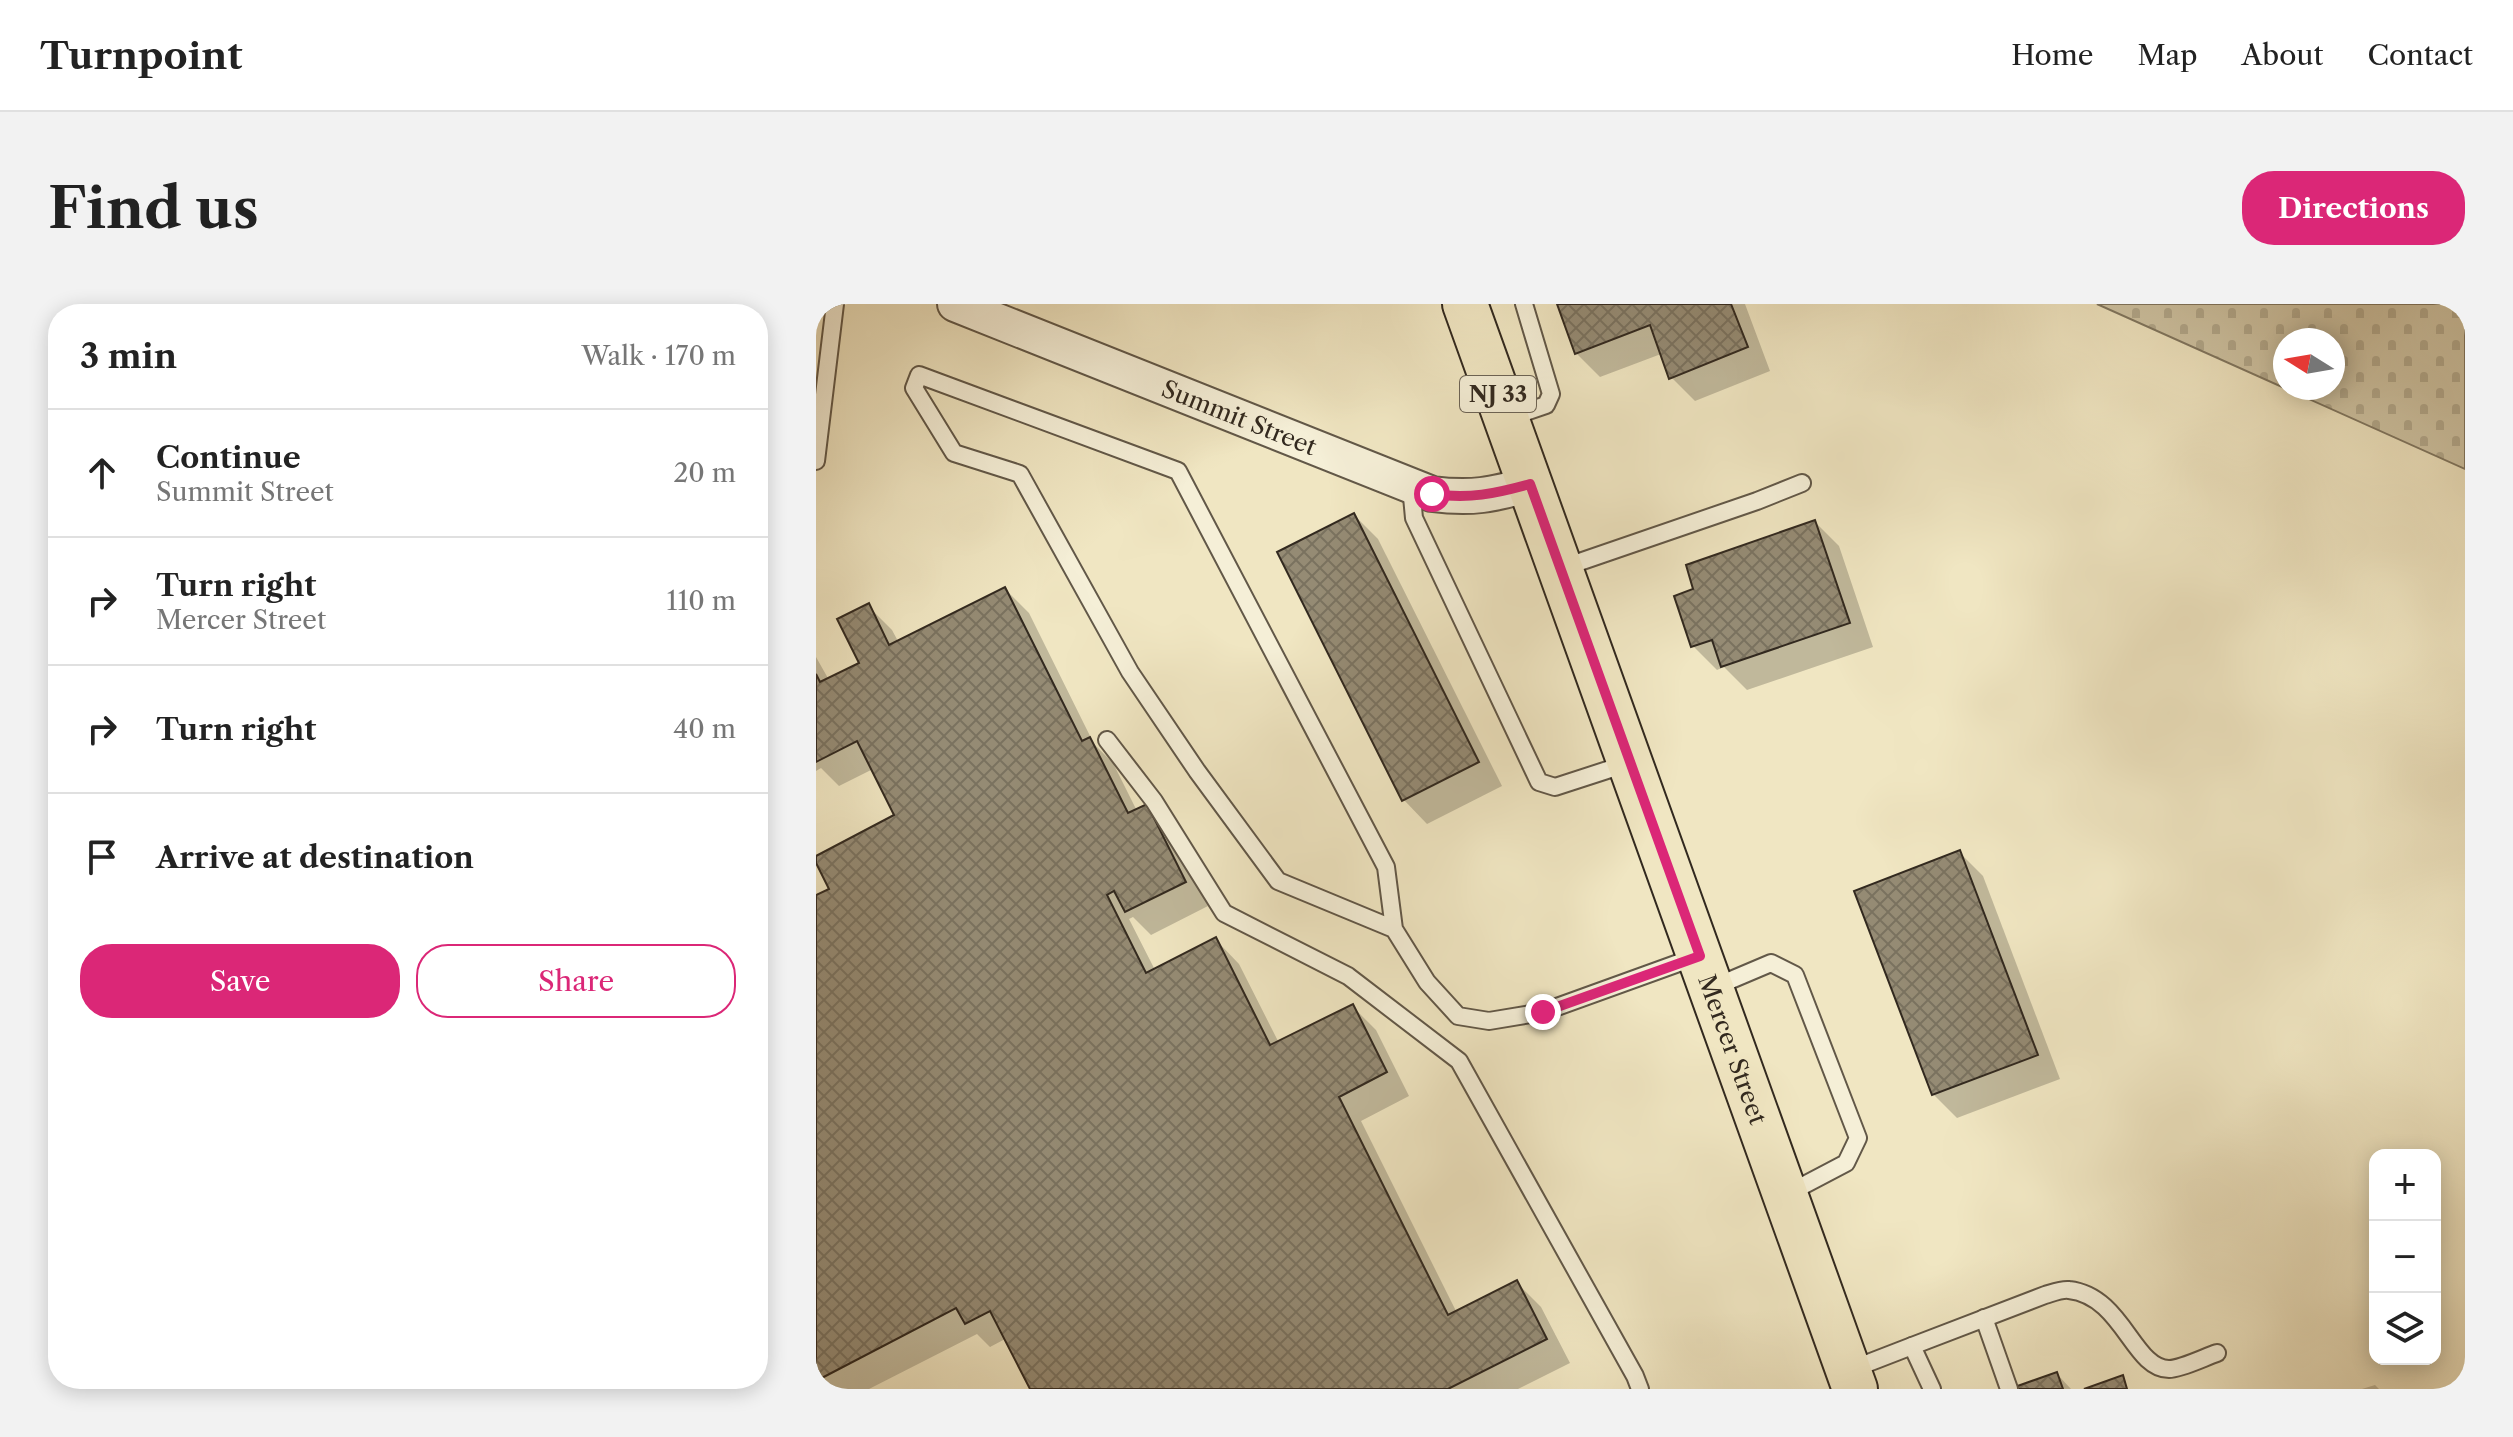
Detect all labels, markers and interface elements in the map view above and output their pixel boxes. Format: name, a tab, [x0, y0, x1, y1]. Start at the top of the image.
text: Turnpoint	[40, 32, 242, 79]
text: Home	[2011, 38, 2093, 72]
text: Map	[2137, 38, 2197, 72]
text: About	[2241, 38, 2323, 72]
text: Contact	[2367, 38, 2473, 72]
button: Directions	[2242, 171, 2465, 245]
text: Find us	[48, 174, 259, 243]
north arrow	[2273, 328, 2345, 400]
text: 3 min	[80, 335, 177, 377]
text: Walk · 170 m	[581, 340, 736, 372]
street label: Summit Street	[1158, 373, 1321, 461]
road number: NJ 33	[1460, 376, 1536, 412]
text: Continue	[156, 439, 301, 476]
icon: ahead	[80, 451, 124, 495]
text: 20 m	[673, 457, 736, 489]
text: Summit Street	[156, 476, 334, 508]
route start	[1414, 476, 1450, 512]
text: Turn right	[156, 567, 316, 604]
icon: right	[80, 579, 124, 623]
text: 110 m	[667, 585, 736, 617]
text: Mercer Street	[156, 604, 326, 636]
icon: right	[80, 707, 124, 751]
text: Turn right	[156, 711, 316, 748]
text: 40 m	[673, 713, 736, 745]
icon: arrive	[80, 835, 124, 879]
text: Arrive at destination	[156, 839, 474, 876]
button: Save	[80, 944, 400, 1018]
button: Share	[416, 944, 736, 1018]
street label: Mercer Street	[1693, 970, 1773, 1129]
route end	[1525, 994, 1561, 1030]
map controls	[2369, 1149, 2441, 1365]
button: +	[2369, 1149, 2441, 1221]
button: −	[2369, 1221, 2441, 1293]
button: layers	[2369, 1293, 2441, 1365]

